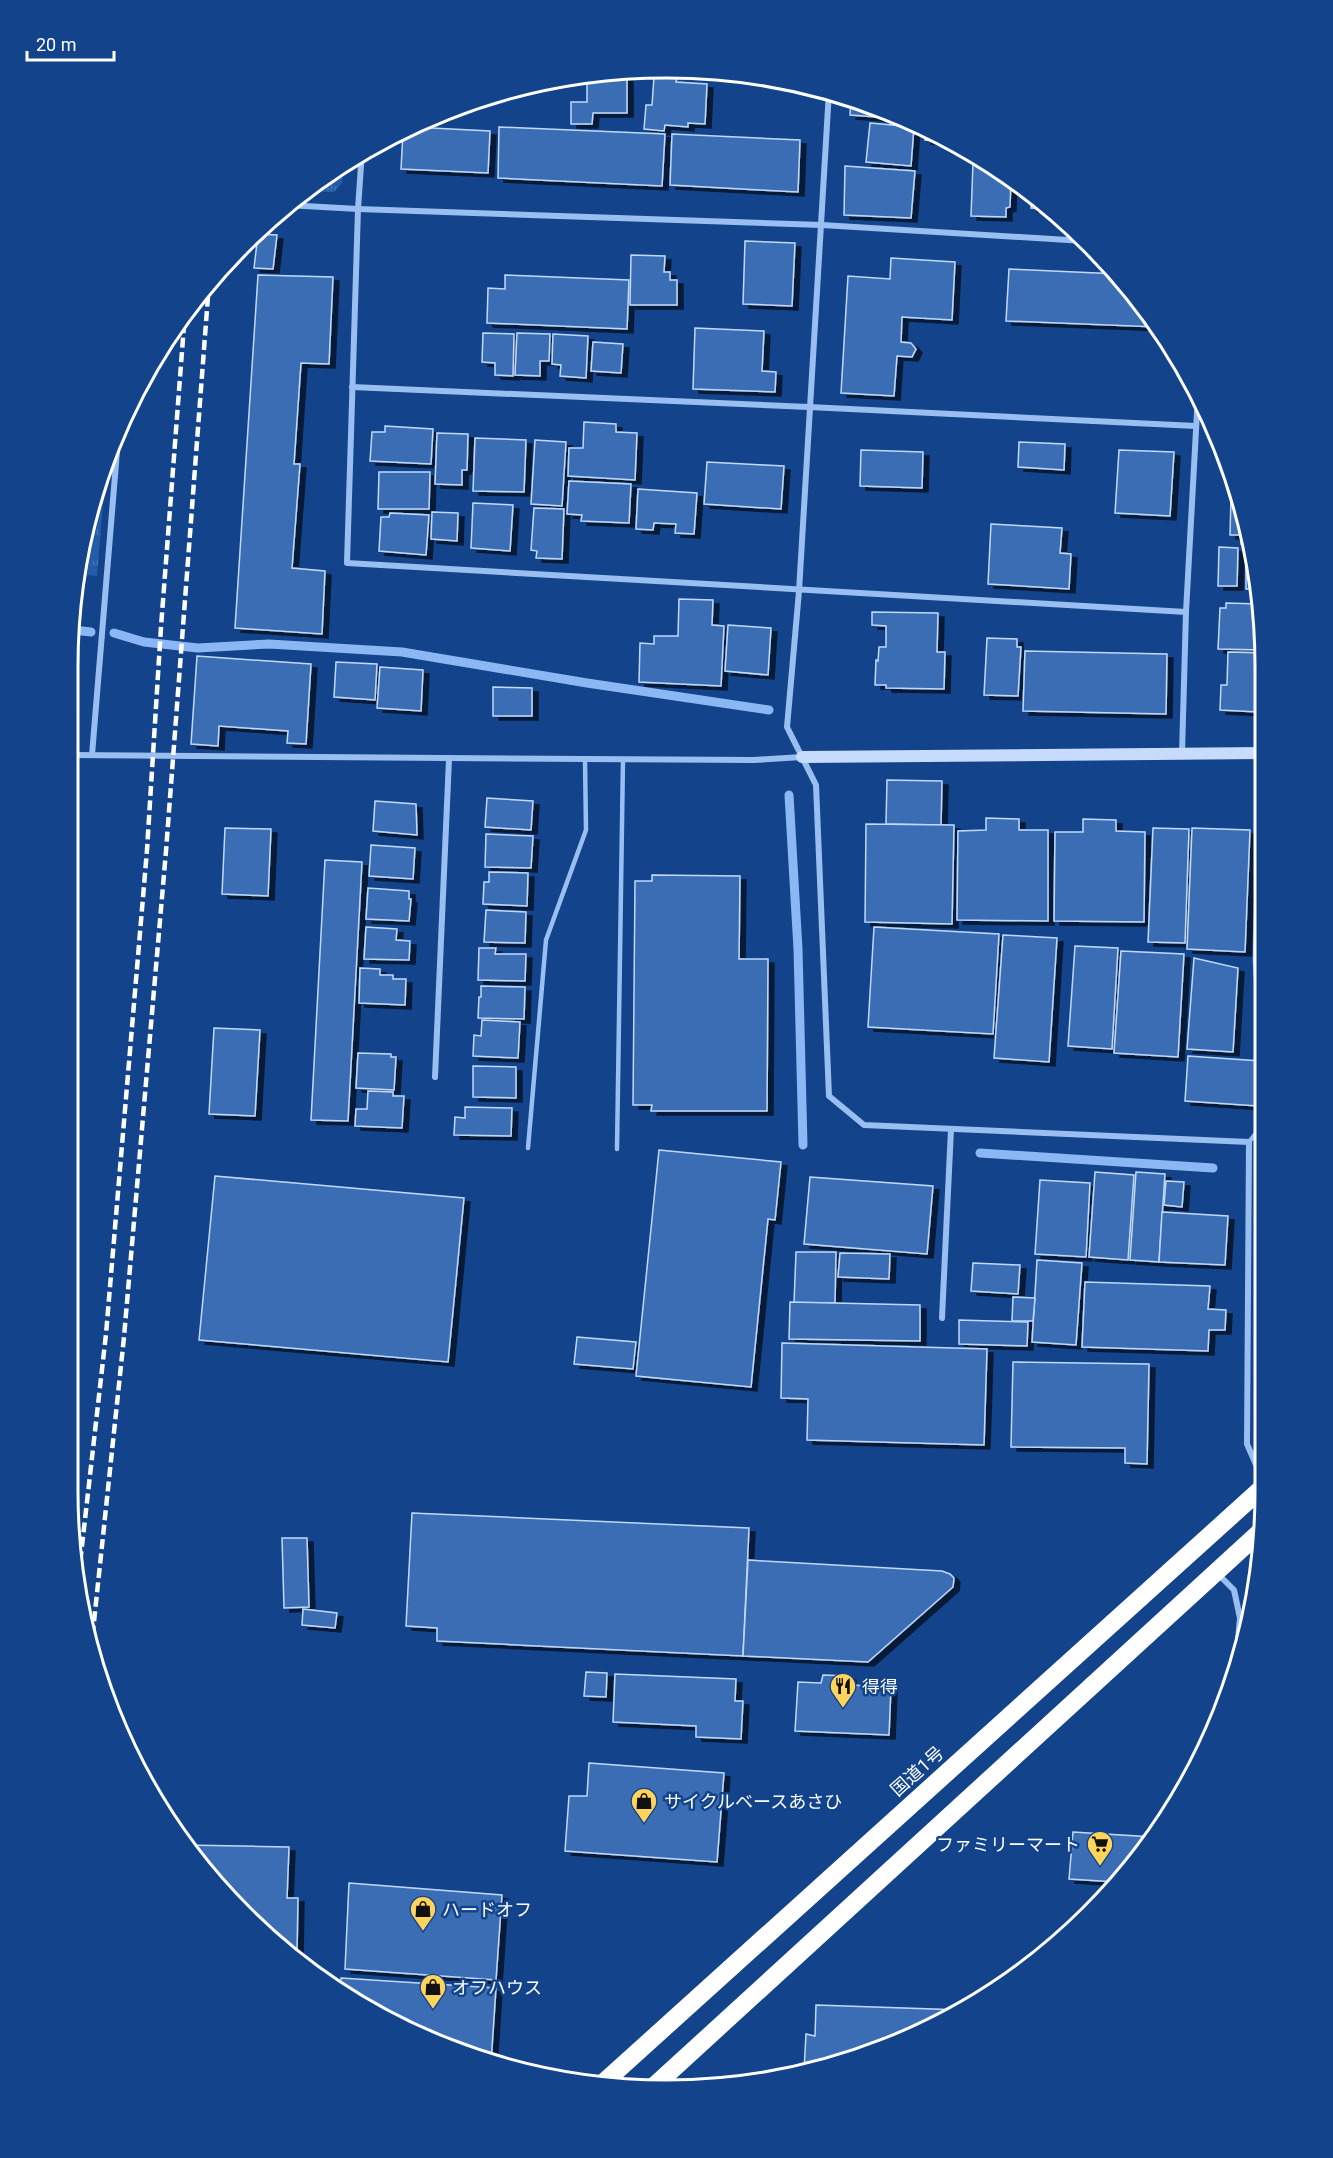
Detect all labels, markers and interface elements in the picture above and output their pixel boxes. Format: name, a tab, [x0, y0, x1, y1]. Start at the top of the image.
scale bar	[27, 24, 114, 62]
text: 20 m	[36, 34, 76, 55]
restaurant icon: 得得	[828, 1671, 858, 1709]
place label: 得得	[862, 1676, 898, 1697]
street label: 国道1号	[886, 1742, 948, 1800]
shop icon: サイクルベースあさひ	[629, 1786, 659, 1824]
place label: サイクルベースあさひ	[664, 1791, 842, 1812]
supermarket icon: ファミリーマート	[1085, 1829, 1115, 1867]
place label: ファミリーマート	[936, 1834, 1080, 1855]
shop icon: ハードオフ	[408, 1894, 438, 1932]
place label: ハードオフ	[442, 1899, 532, 1920]
shop icon: オフハウス	[418, 1972, 448, 2010]
place label: オフハウス	[452, 1977, 542, 1998]

